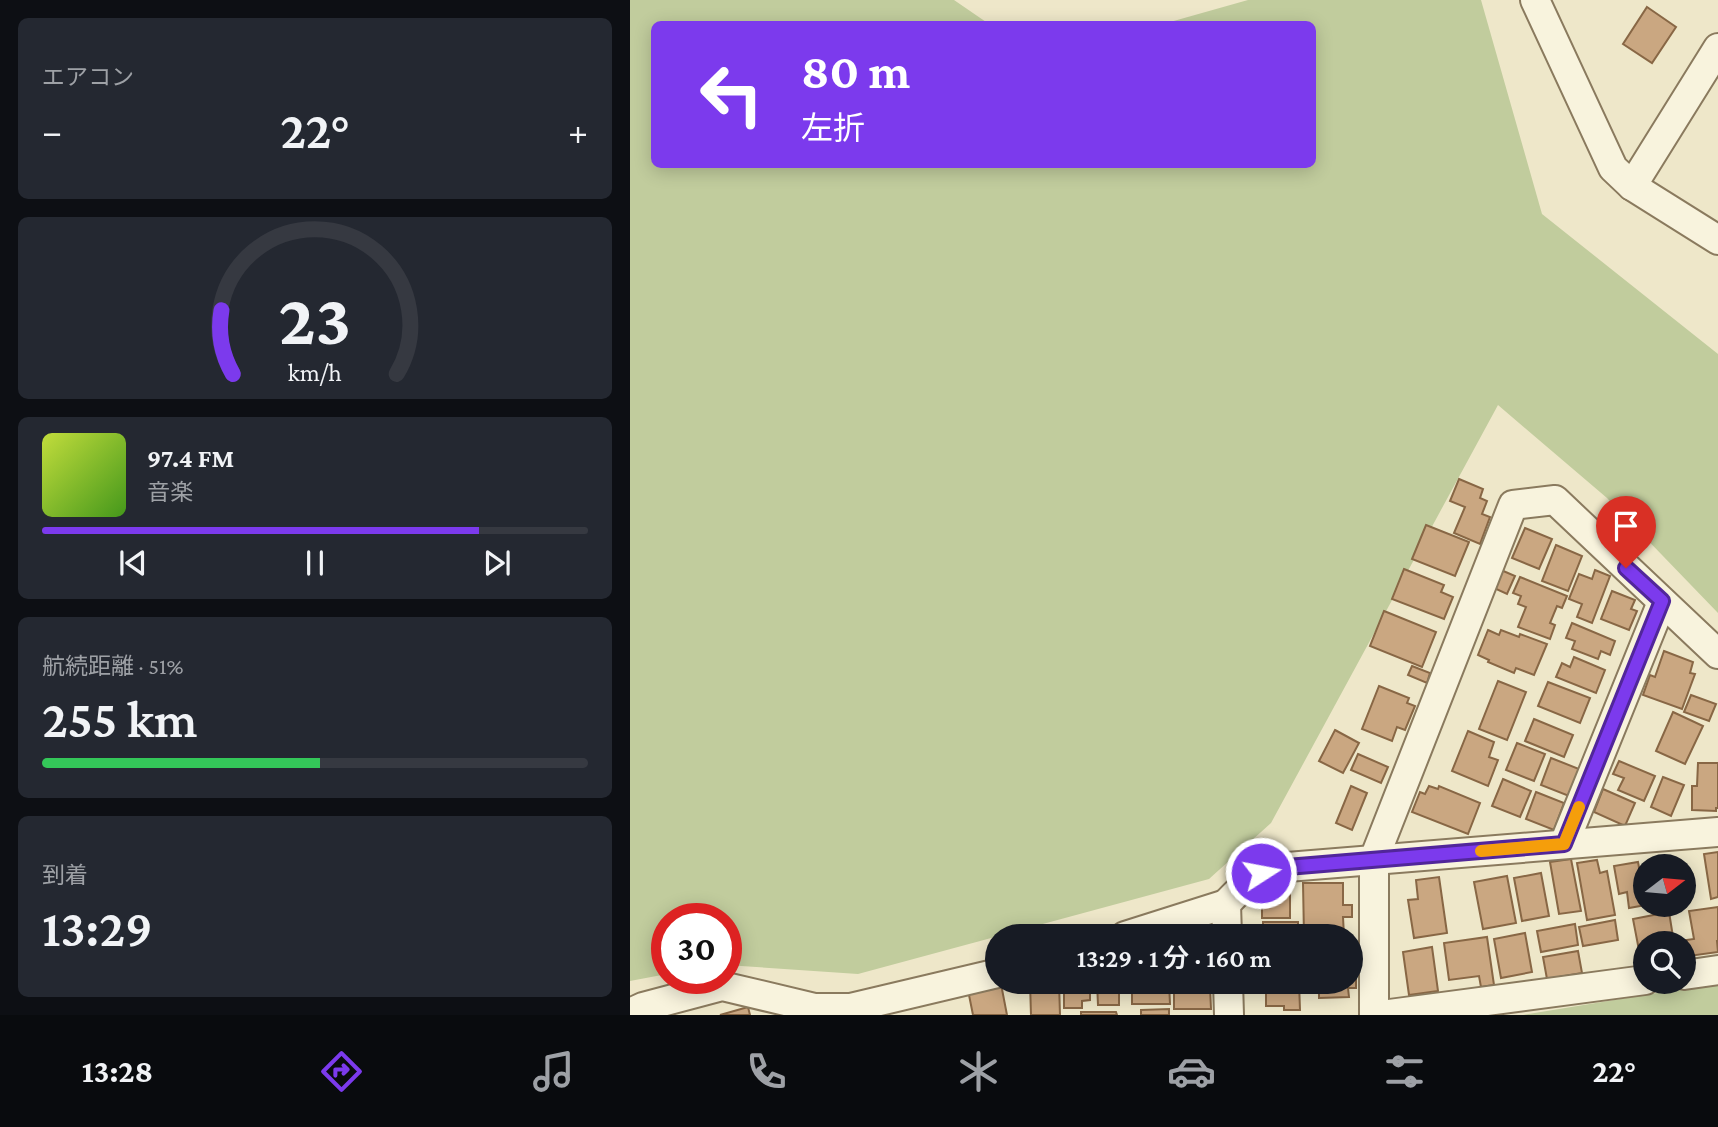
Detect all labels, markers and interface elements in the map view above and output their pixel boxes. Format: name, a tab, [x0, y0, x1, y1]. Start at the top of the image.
text: 80 m	[801, 44, 910, 99]
icon: left	[686, 49, 777, 140]
text: エアコン	[42, 64, 134, 90]
text: 22°	[280, 101, 350, 159]
text: −	[42, 110, 62, 152]
text: +	[568, 110, 588, 152]
text: 左折	[801, 110, 865, 146]
text: 23	[279, 280, 351, 361]
text: km/h	[288, 359, 342, 386]
text: 97.4 FM	[147, 444, 234, 473]
text: 音楽	[147, 479, 193, 505]
pin	[1596, 496, 1656, 568]
icon: arrive	[1607, 507, 1645, 545]
icon: previous	[114, 544, 152, 582]
icon: pause	[296, 544, 334, 582]
icon: next	[478, 544, 516, 582]
text: 航続距離 · 51%	[42, 653, 184, 679]
text: 255 km	[42, 690, 197, 748]
position arrow	[1224, 836, 1298, 910]
north arrow	[1633, 854, 1696, 917]
map controls	[1633, 854, 1696, 994]
text: 到着	[42, 862, 88, 888]
text: 13:29	[42, 899, 153, 957]
speed limit sign: 30	[651, 903, 742, 994]
button: search	[1633, 931, 1696, 994]
text: 13:29 · 1 分 · 160 m	[1077, 944, 1271, 973]
icon: directions	[317, 1047, 366, 1096]
icon: music	[529, 1047, 578, 1096]
icon: phone	[742, 1047, 791, 1096]
icon: climate	[954, 1047, 1003, 1096]
icon: car	[1167, 1047, 1216, 1096]
icon: filters	[1380, 1047, 1429, 1096]
text: 13:28	[82, 1053, 153, 1089]
text: 22°	[1592, 1053, 1636, 1089]

